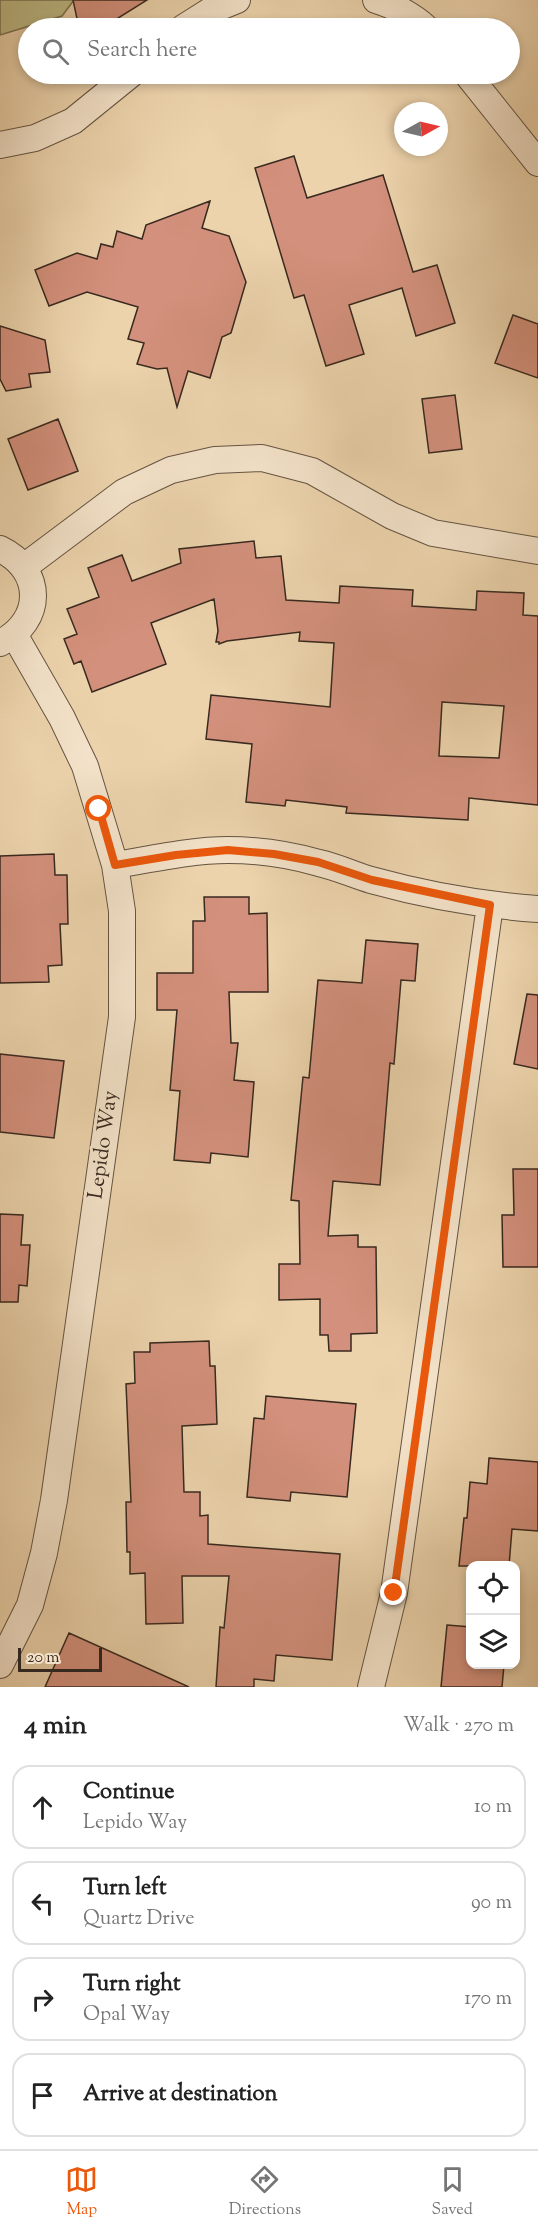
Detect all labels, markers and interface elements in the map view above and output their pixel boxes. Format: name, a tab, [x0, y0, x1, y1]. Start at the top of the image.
search box	[18, 18, 520, 84]
icon: search	[39, 35, 72, 68]
text: Search here	[87, 35, 197, 67]
north arrow	[394, 102, 448, 156]
route start	[85, 795, 111, 821]
street label: Lepido Way	[82, 1088, 127, 1201]
map controls	[466, 1561, 520, 1669]
button: locate	[466, 1561, 520, 1615]
route end	[380, 1579, 406, 1605]
button: layers	[466, 1615, 520, 1669]
scale bar	[18, 1645, 102, 1672]
text: 20 m	[27, 1647, 60, 1670]
text: 4 min	[24, 1708, 87, 1745]
text: Walk · 270 m	[403, 1712, 514, 1741]
text: Continue	[83, 1777, 174, 1809]
icon: ahead	[26, 1791, 59, 1824]
text: 10 m	[474, 1793, 512, 1822]
text: Lepido Way	[83, 1809, 187, 1838]
text: Turn left	[83, 1873, 166, 1905]
icon: left	[26, 1887, 59, 1920]
text: 90 m	[471, 1889, 512, 1918]
text: Quartz Drive	[83, 1905, 195, 1934]
text: Turn right	[83, 1969, 180, 2001]
icon: right	[26, 1983, 59, 2016]
text: 170 m	[464, 1985, 512, 2014]
text: Opal Way	[83, 2001, 170, 2030]
icon: arrive	[26, 2079, 59, 2112]
text: Arrive at destination	[83, 2079, 278, 2111]
tab: Map	[65, 2163, 98, 2222]
tab: Directions	[229, 2163, 301, 2222]
tab: Saved	[432, 2163, 473, 2222]

